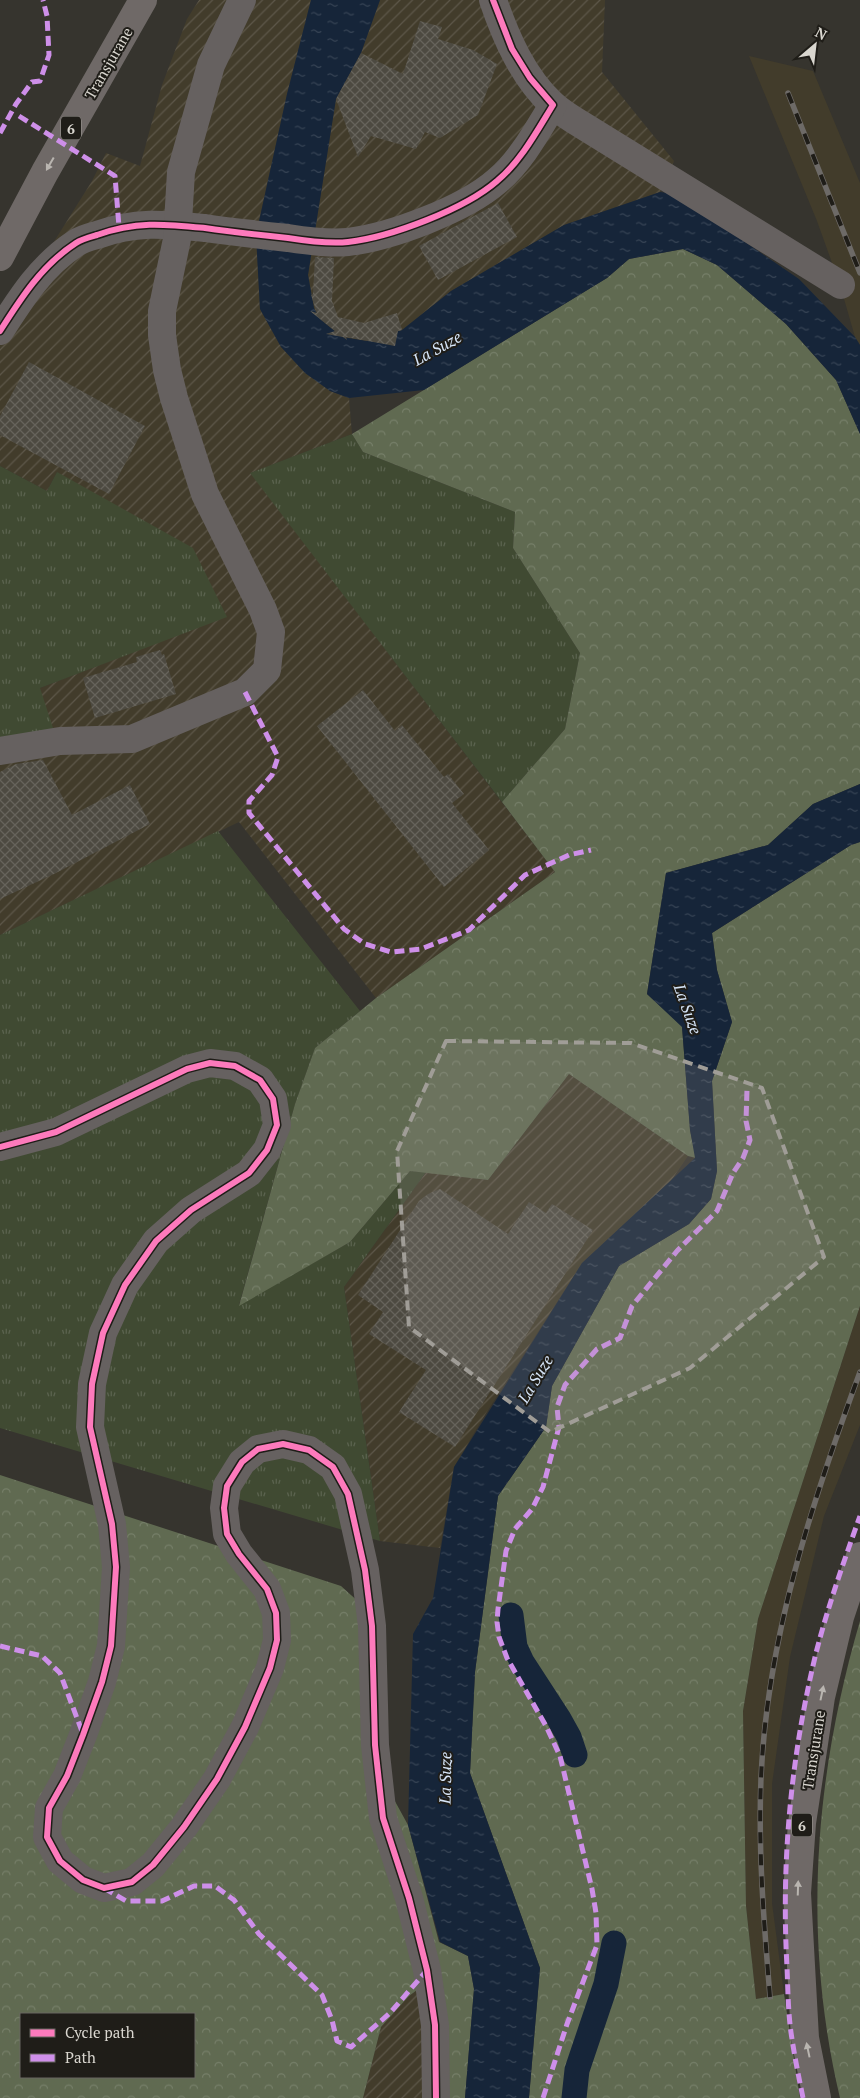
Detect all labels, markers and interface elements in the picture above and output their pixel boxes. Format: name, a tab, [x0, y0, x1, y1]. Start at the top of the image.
north arrow	[790, 20, 840, 70]
text: N	[812, 22, 831, 44]
street label: Transjurane	[79, 23, 137, 103]
road number: 6	[61, 116, 81, 140]
one-way arrow	[46, 157, 54, 172]
water label: La Suze	[408, 326, 465, 371]
water label: La Suze	[668, 980, 707, 1037]
water label: La Suze	[512, 1351, 558, 1408]
one-way arrow	[818, 1685, 826, 1700]
street label: Transjurane	[797, 1709, 829, 1791]
water label: La Suze	[434, 1752, 456, 1805]
road number: 6	[792, 1814, 812, 1836]
one-way arrow	[794, 1880, 802, 1896]
legend	[20, 2013, 195, 2078]
text: Cycle path	[65, 2022, 135, 2042]
one-way arrow	[803, 2042, 811, 2058]
text: Path	[65, 2047, 96, 2067]

